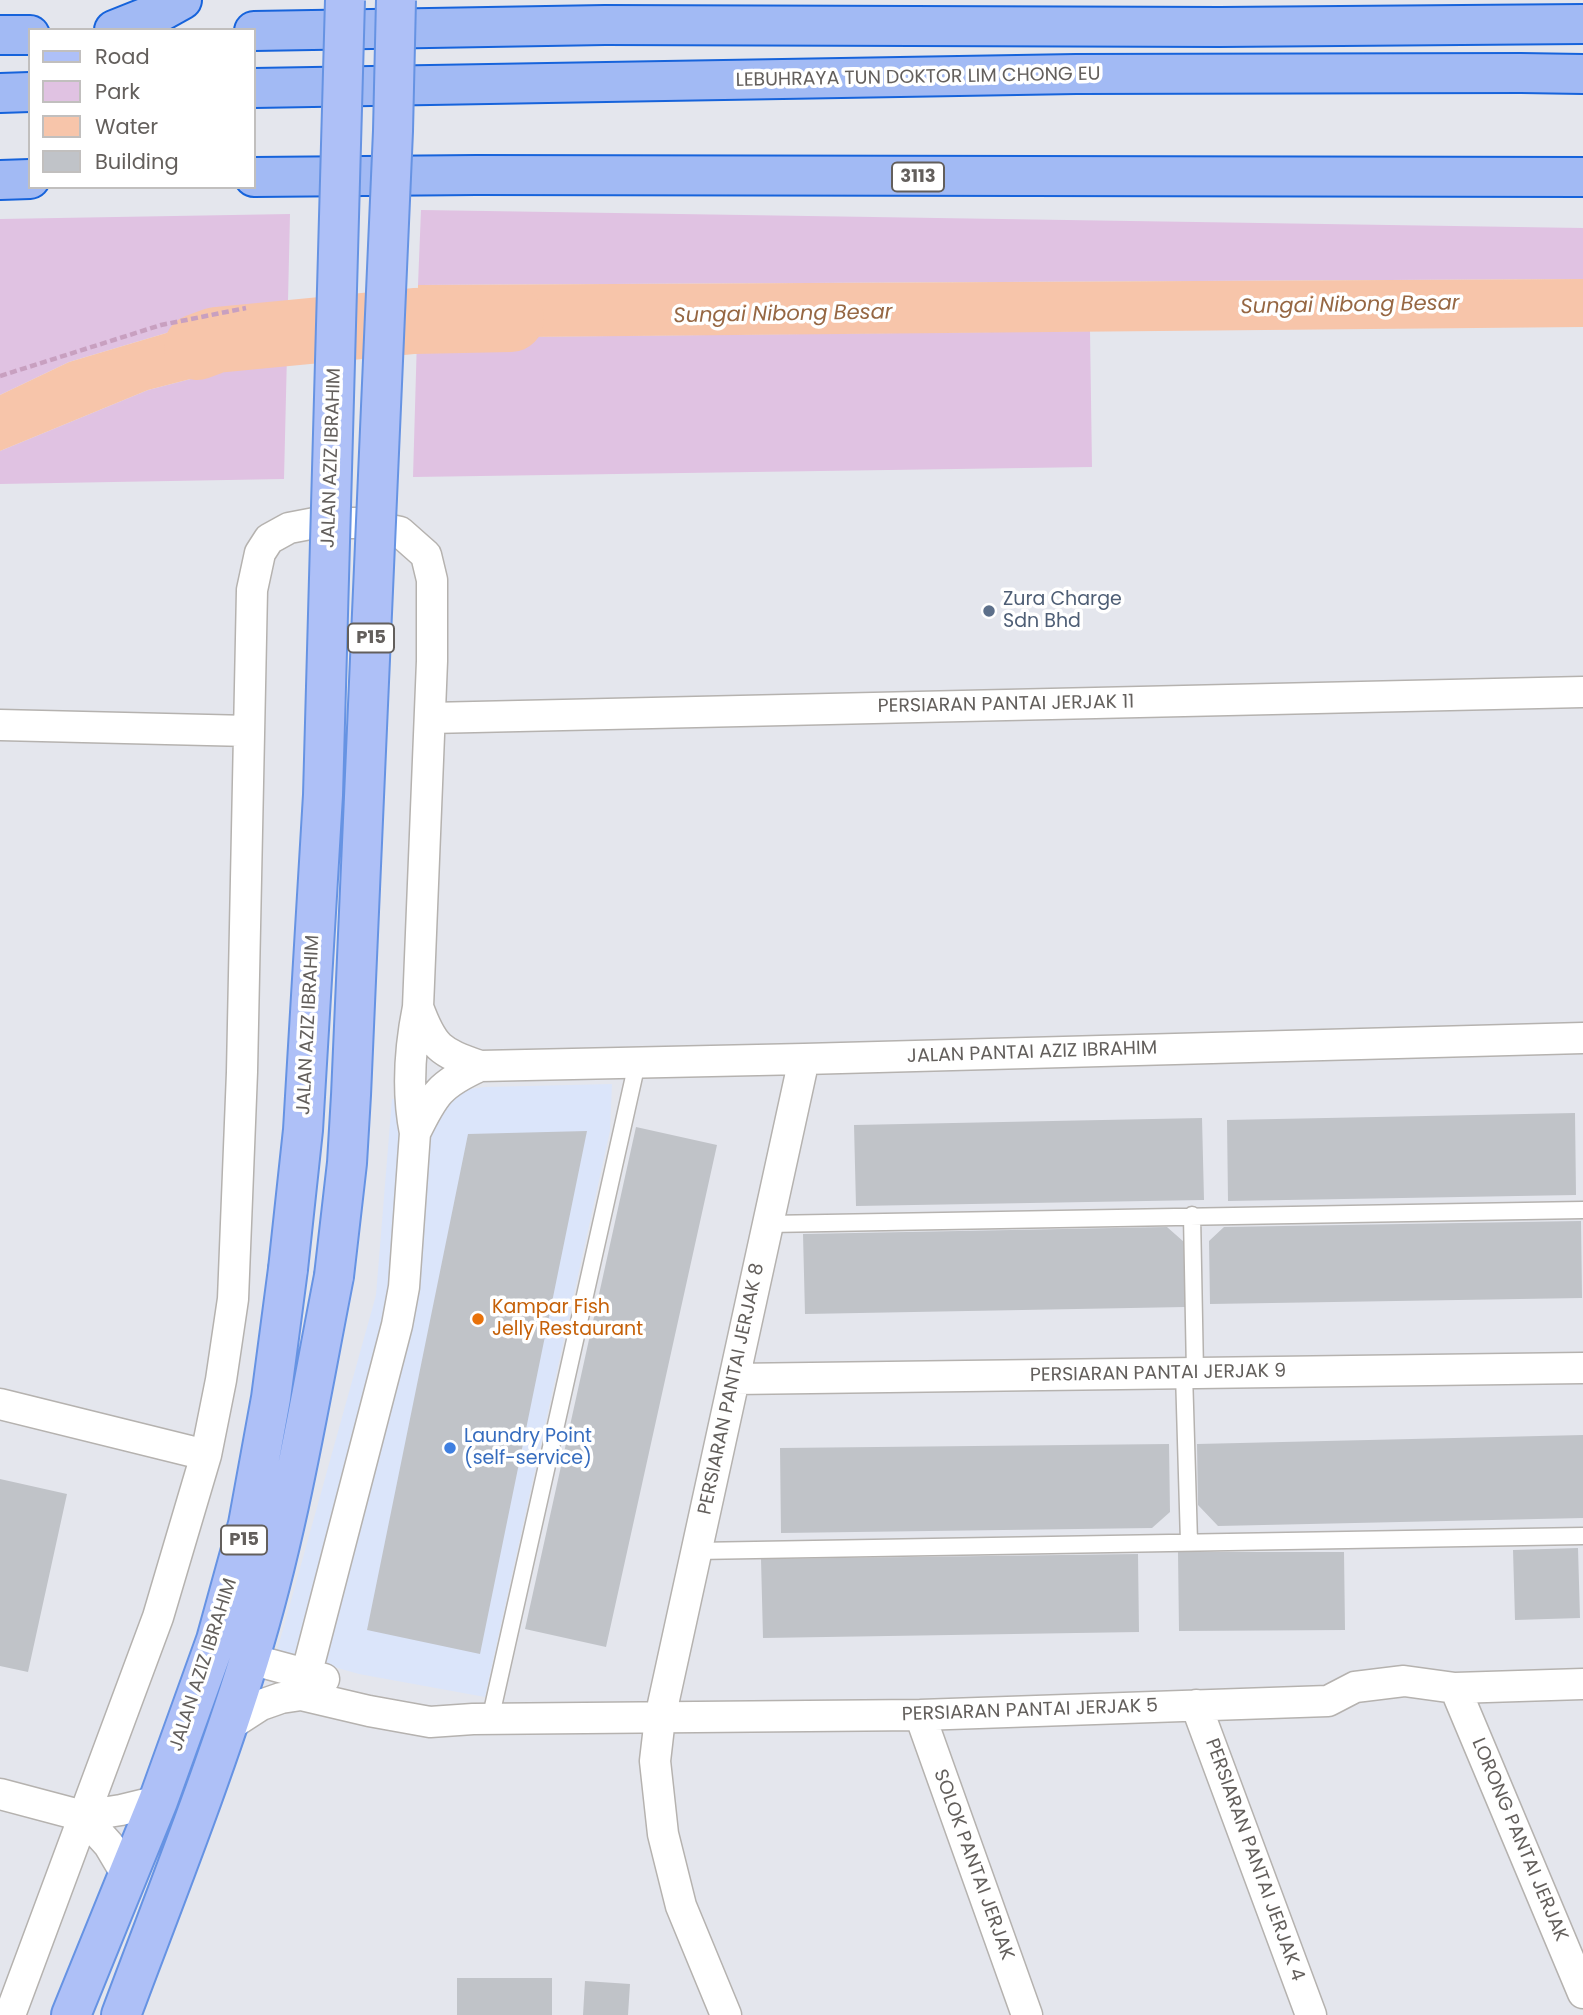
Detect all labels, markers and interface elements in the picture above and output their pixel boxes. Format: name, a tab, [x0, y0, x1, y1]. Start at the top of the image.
legend	[28, 28, 256, 189]
text: Road	[95, 42, 150, 71]
street label: LEBUHRAYA TUN DOKTOR LIM CHONG EU	[735, 63, 1101, 93]
text: Park	[95, 77, 140, 106]
text: Water	[95, 112, 158, 141]
text: Building	[95, 147, 179, 176]
road number: 3113	[892, 162, 944, 192]
water label: Sungai Nibong Besar	[1240, 291, 1460, 321]
water label: Sungai Nibong Besar	[673, 300, 893, 330]
street label: JALAN AZIZ IBRAHIM	[317, 368, 347, 548]
place label: Zura Charge Sdn Bhd	[1003, 589, 1122, 633]
marker: Zura Charge Sdn Bhd	[981, 603, 997, 619]
road number: P15	[348, 624, 394, 652]
street label: PERSIARAN PANTAI JERJAK 11	[878, 691, 1134, 719]
street label: JALAN AZIZ IBRAHIM	[293, 934, 325, 1116]
street label: JALAN PANTAI AZIZ IBRAHIM	[907, 1037, 1157, 1069]
street label: PERSIARAN PANTAI JERJAK 8	[694, 1261, 770, 1517]
place label: Kampar Fish Jelly Restaurant	[492, 1297, 643, 1341]
marker: Kampar Fish Jelly Restaurant	[470, 1311, 486, 1327]
street label: PERSIARAN PANTAI JERJAK 9	[1030, 1360, 1286, 1388]
place label: Laundry Point (self-service)	[464, 1426, 592, 1470]
marker: Laundry Point (self-service)	[442, 1440, 458, 1456]
road number: P15	[221, 1526, 267, 1554]
street label: JALAN AZIZ IBRAHIM	[165, 1576, 243, 1754]
street label: PERSIARAN PANTAI JERJAK 5	[902, 1695, 1158, 1727]
street label: LORONG PANTAI JERJAK	[1466, 1735, 1572, 1945]
street label: PERSIARAN PANTAI JERJAK 4	[1199, 1736, 1309, 1984]
street label: SOLOK PANTAI JERJAK	[928, 1767, 1018, 1963]

